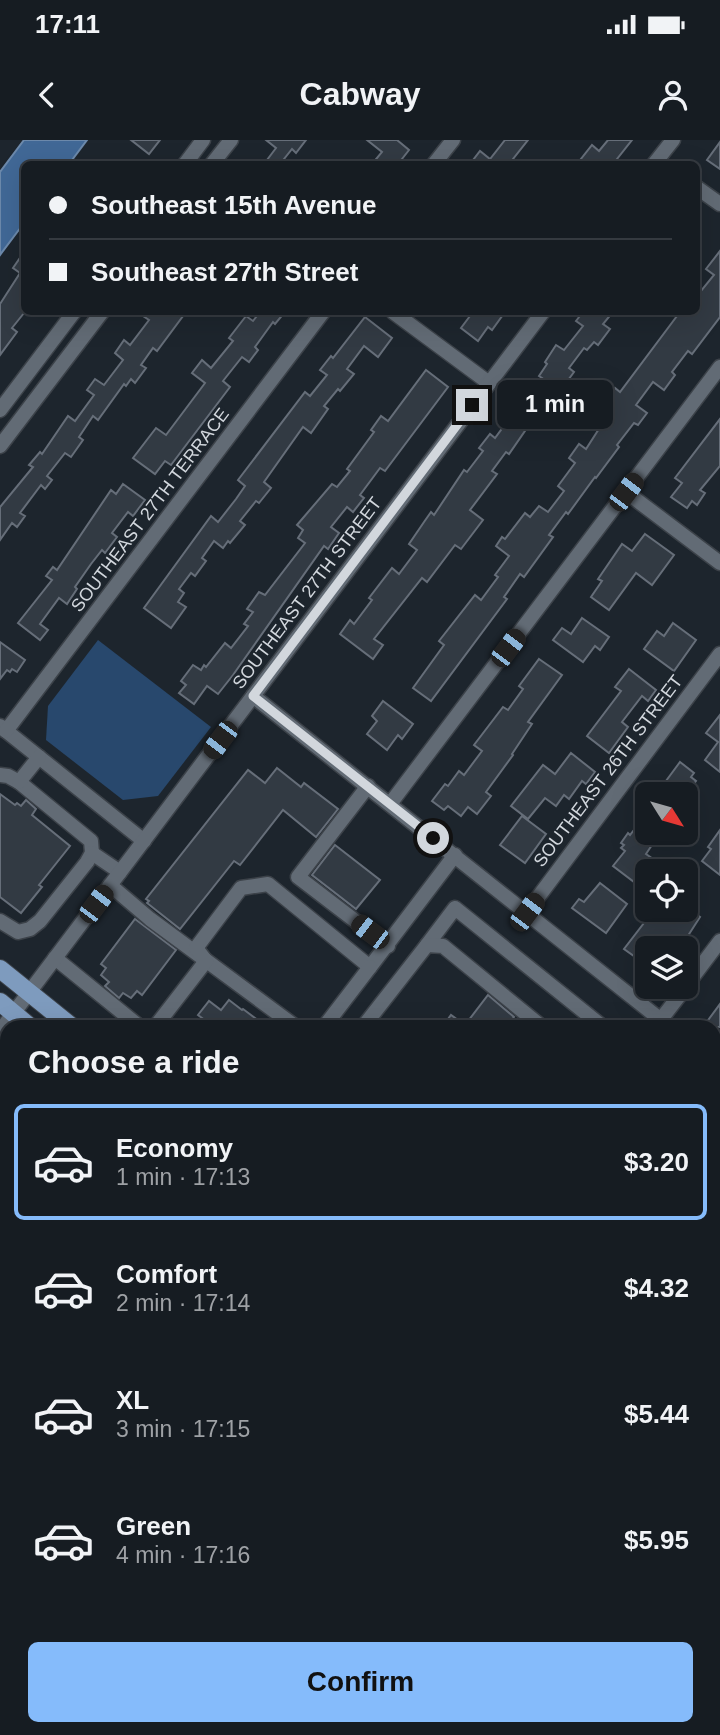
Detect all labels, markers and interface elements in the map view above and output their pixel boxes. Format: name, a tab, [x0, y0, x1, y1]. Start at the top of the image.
text: 17:11	[35, 9, 100, 39]
icon: back	[28, 76, 66, 114]
text: Cabway	[300, 76, 420, 112]
icon: person	[654, 76, 692, 114]
text: Southeast 15th Avenue	[91, 190, 377, 220]
text: Southeast 27th Street	[91, 257, 358, 287]
callout: 1 min	[496, 380, 612, 430]
route end	[456, 389, 488, 421]
text: 1 min	[525, 391, 585, 417]
street label: SOUTHEAST 27TH TERRACE	[67, 404, 233, 616]
car	[605, 469, 648, 515]
street label: SOUTHEAST 27TH STREET	[228, 493, 386, 693]
car	[487, 625, 530, 671]
street label: SOUTHEAST 26TH STREET	[529, 671, 687, 871]
car	[199, 717, 242, 763]
north arrow	[635, 782, 698, 845]
map controls	[635, 782, 698, 999]
route start	[417, 822, 449, 854]
button: locate	[635, 859, 698, 922]
car	[75, 881, 118, 927]
car	[506, 889, 549, 935]
car	[347, 911, 394, 953]
button: layers	[635, 936, 698, 999]
text: Choose a ride	[28, 1044, 240, 1080]
icon: car	[32, 1131, 95, 1194]
text: Economy	[116, 1133, 233, 1163]
text: $3.20	[624, 1147, 689, 1177]
text: 1 min · 17:13	[116, 1164, 250, 1190]
icon: car	[32, 1257, 95, 1320]
text: Comfort	[116, 1259, 217, 1289]
text: $4.32	[624, 1273, 689, 1303]
text: 2 min · 17:14	[116, 1290, 250, 1316]
icon: car	[32, 1383, 95, 1446]
text: XL	[116, 1385, 149, 1415]
text: $5.44	[624, 1399, 689, 1429]
text: 3 min · 17:15	[116, 1416, 250, 1442]
icon: car	[32, 1509, 95, 1572]
text: Green	[116, 1511, 191, 1541]
text: $5.95	[624, 1525, 689, 1555]
text: 4 min · 17:16	[116, 1542, 250, 1568]
button: Confirm	[28, 1642, 693, 1722]

